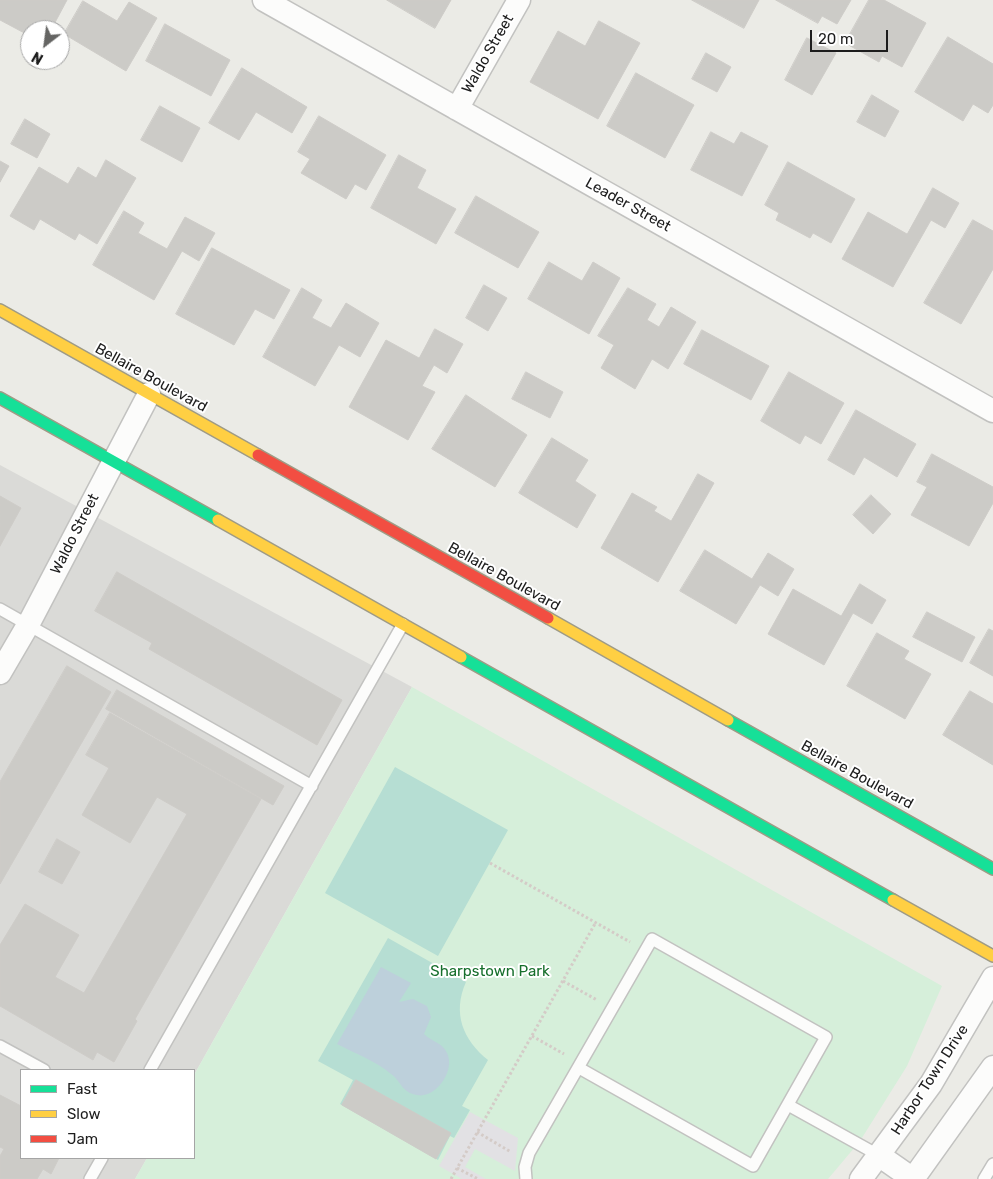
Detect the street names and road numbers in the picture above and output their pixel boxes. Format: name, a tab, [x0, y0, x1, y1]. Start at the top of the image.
street label: Waldo Street	[458, 11, 518, 97]
street label: Leader Street	[582, 174, 674, 236]
street label: Bellaire Boulevard	[92, 340, 210, 416]
street label: Waldo Street	[47, 491, 103, 577]
street label: Bellaire Boulevard	[445, 539, 563, 615]
street label: Bellaire Boulevard	[798, 737, 916, 813]
street label: Harbor Town Drive	[888, 1021, 972, 1139]

